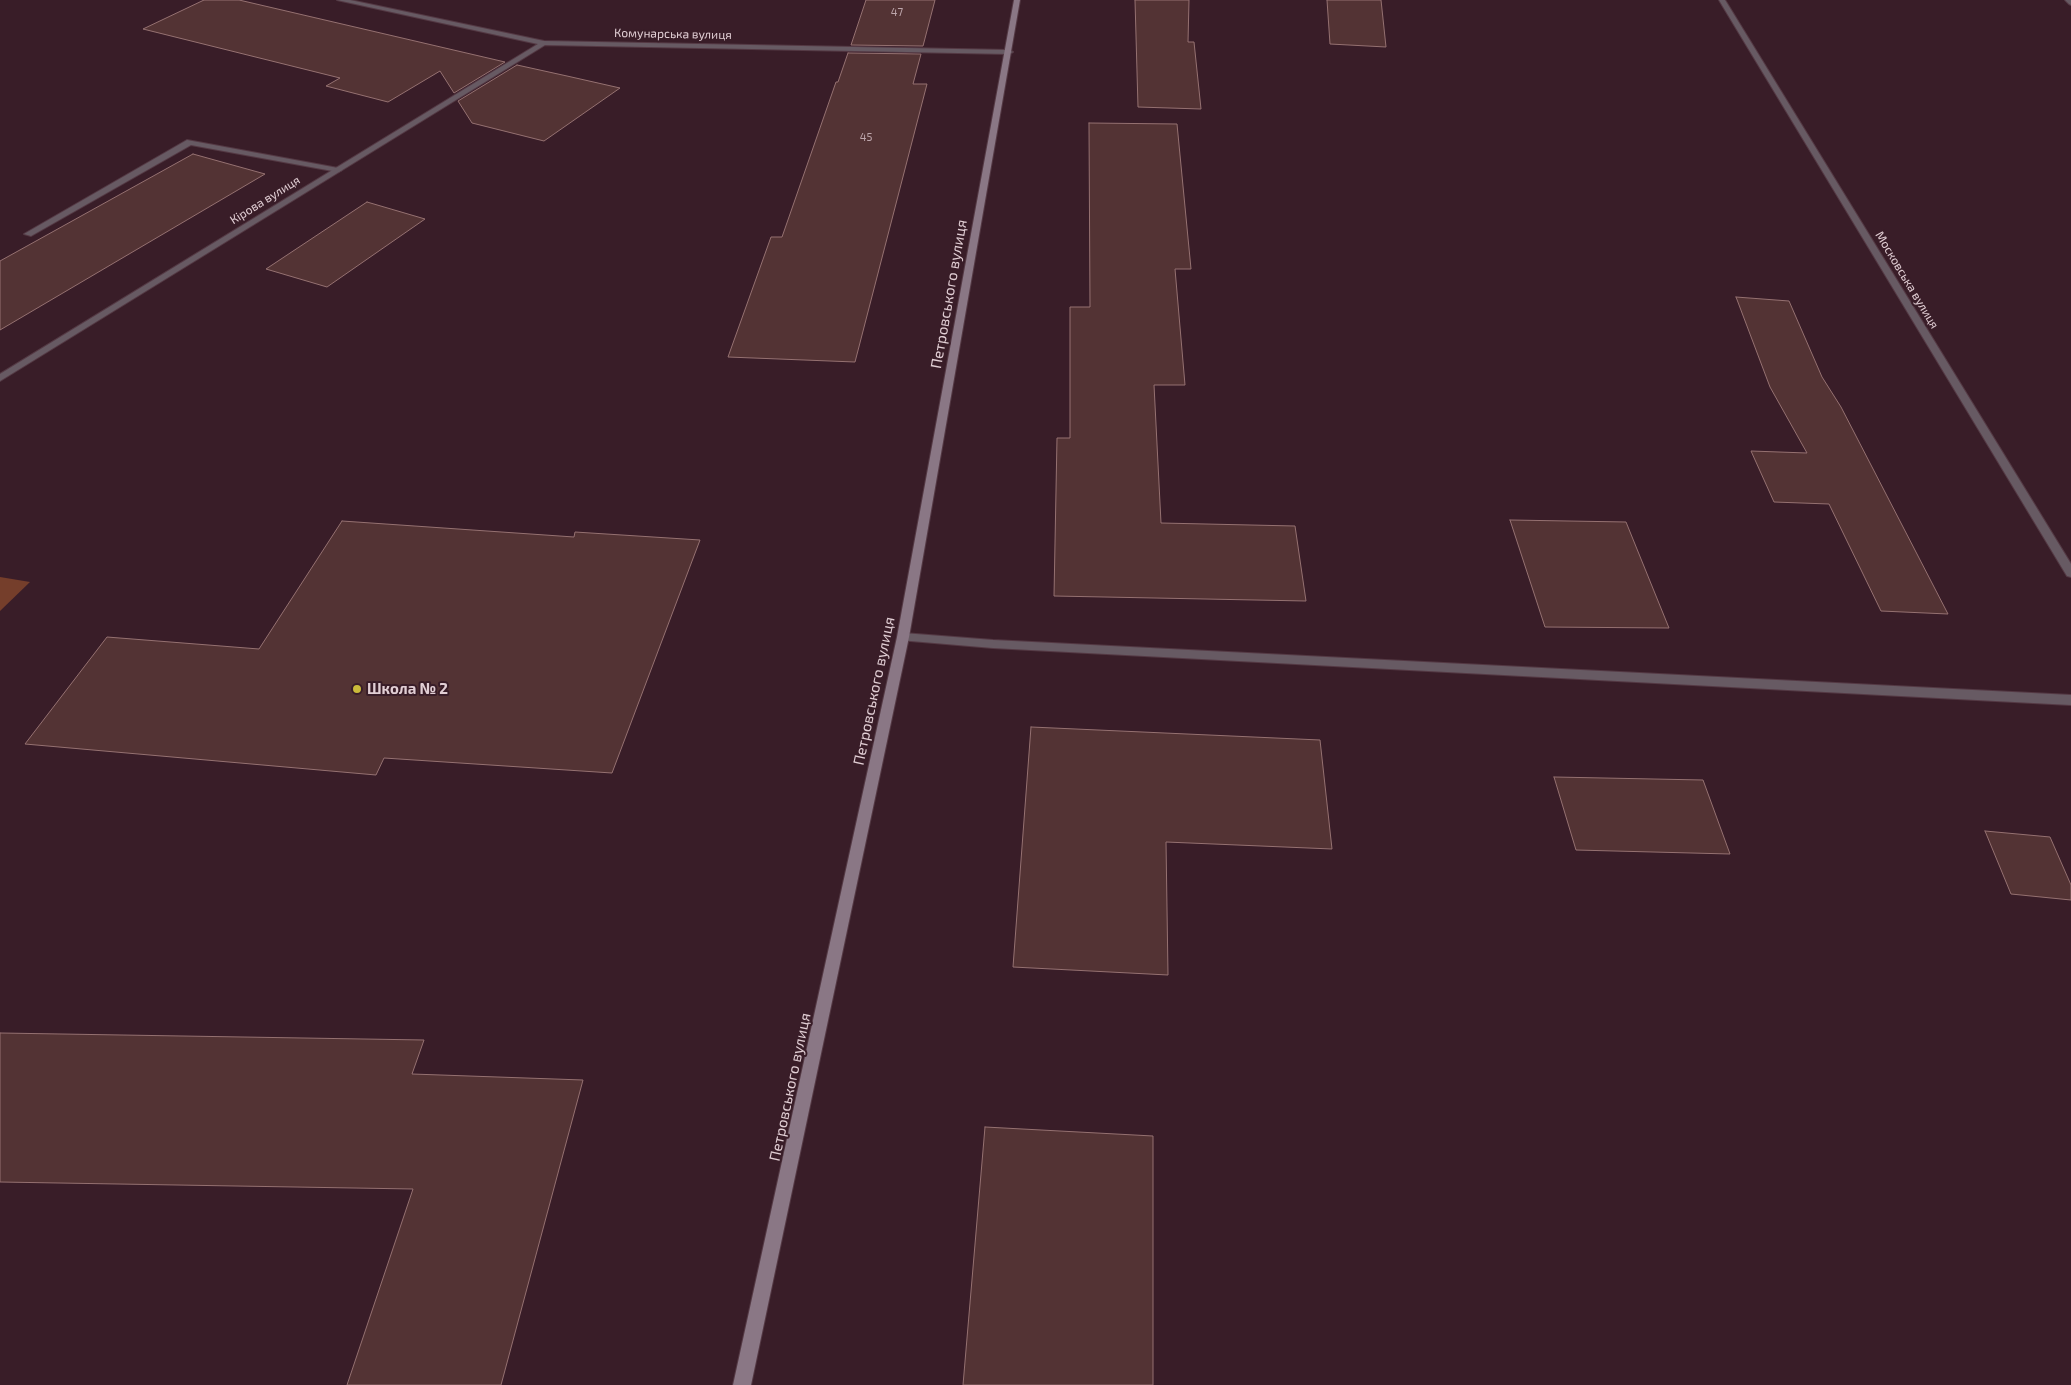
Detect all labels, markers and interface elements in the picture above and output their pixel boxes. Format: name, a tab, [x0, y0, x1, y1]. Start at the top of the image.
house number: 47	[891, 5, 903, 19]
street label: Комунарська вулиця	[614, 26, 732, 42]
house number: 45	[860, 130, 872, 144]
street label: Кірова вулиця	[227, 173, 303, 227]
street label: Петровського вулиця	[927, 218, 971, 370]
street label: Московська вулиця	[1872, 229, 1942, 331]
street label: Петровського вулиця	[849, 615, 899, 767]
place label: Школа № 2	[367, 680, 448, 698]
marker: Школа № 2	[351, 683, 363, 695]
street label: Петровського вулиця	[765, 1011, 815, 1163]

